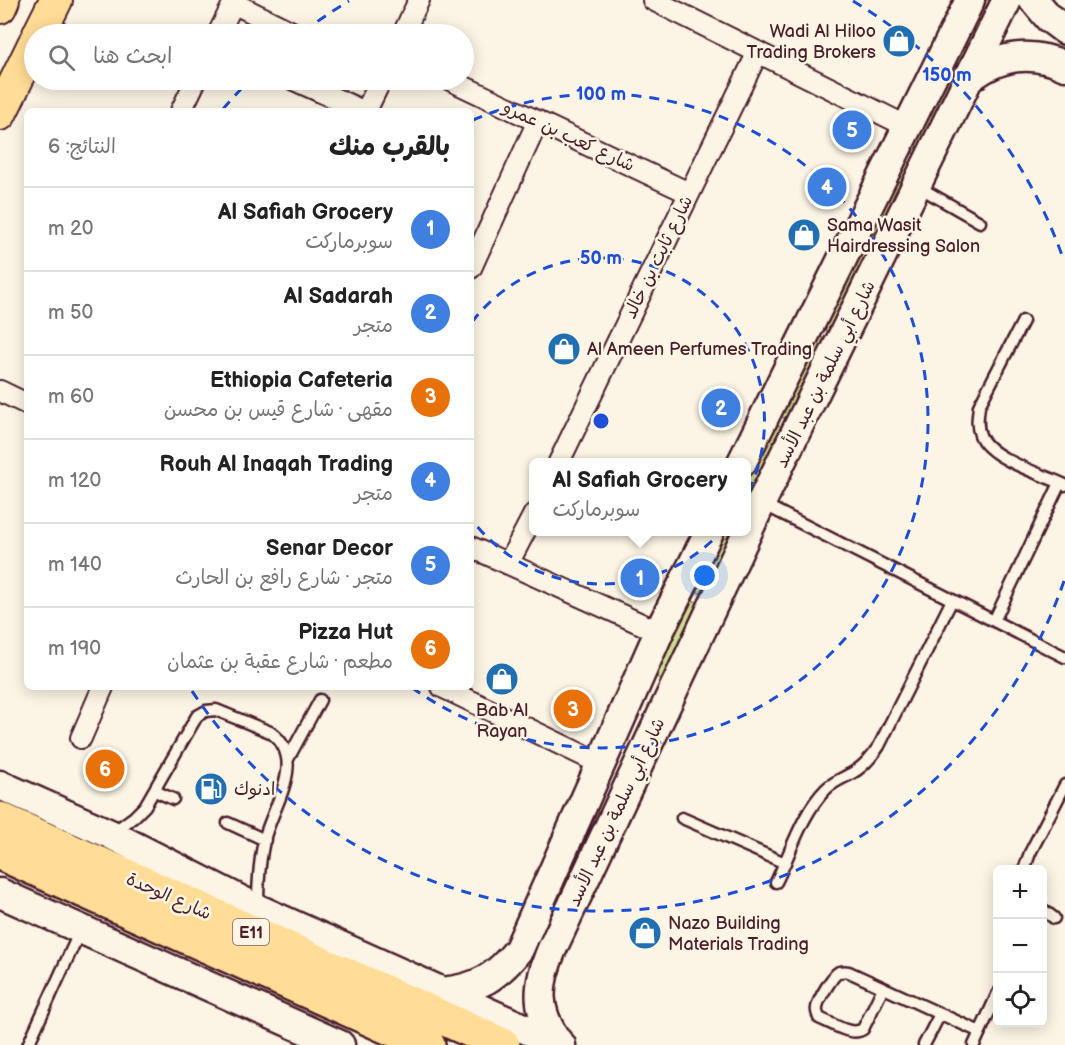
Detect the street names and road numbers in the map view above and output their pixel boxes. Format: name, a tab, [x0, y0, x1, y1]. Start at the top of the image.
street label: شارع كعب بن عمرو	[497, 96, 638, 177]
street label: شارع ثابت بن خالد	[620, 192, 698, 323]
street label: شارع أبي سلمة بن عبد الأسد	[769, 276, 884, 473]
street label: شارع أبي سلمة بن عبد الأسد	[562, 714, 674, 912]
street label: شارع الوحدة	[123, 868, 215, 925]
road number: E11	[233, 919, 269, 945]

